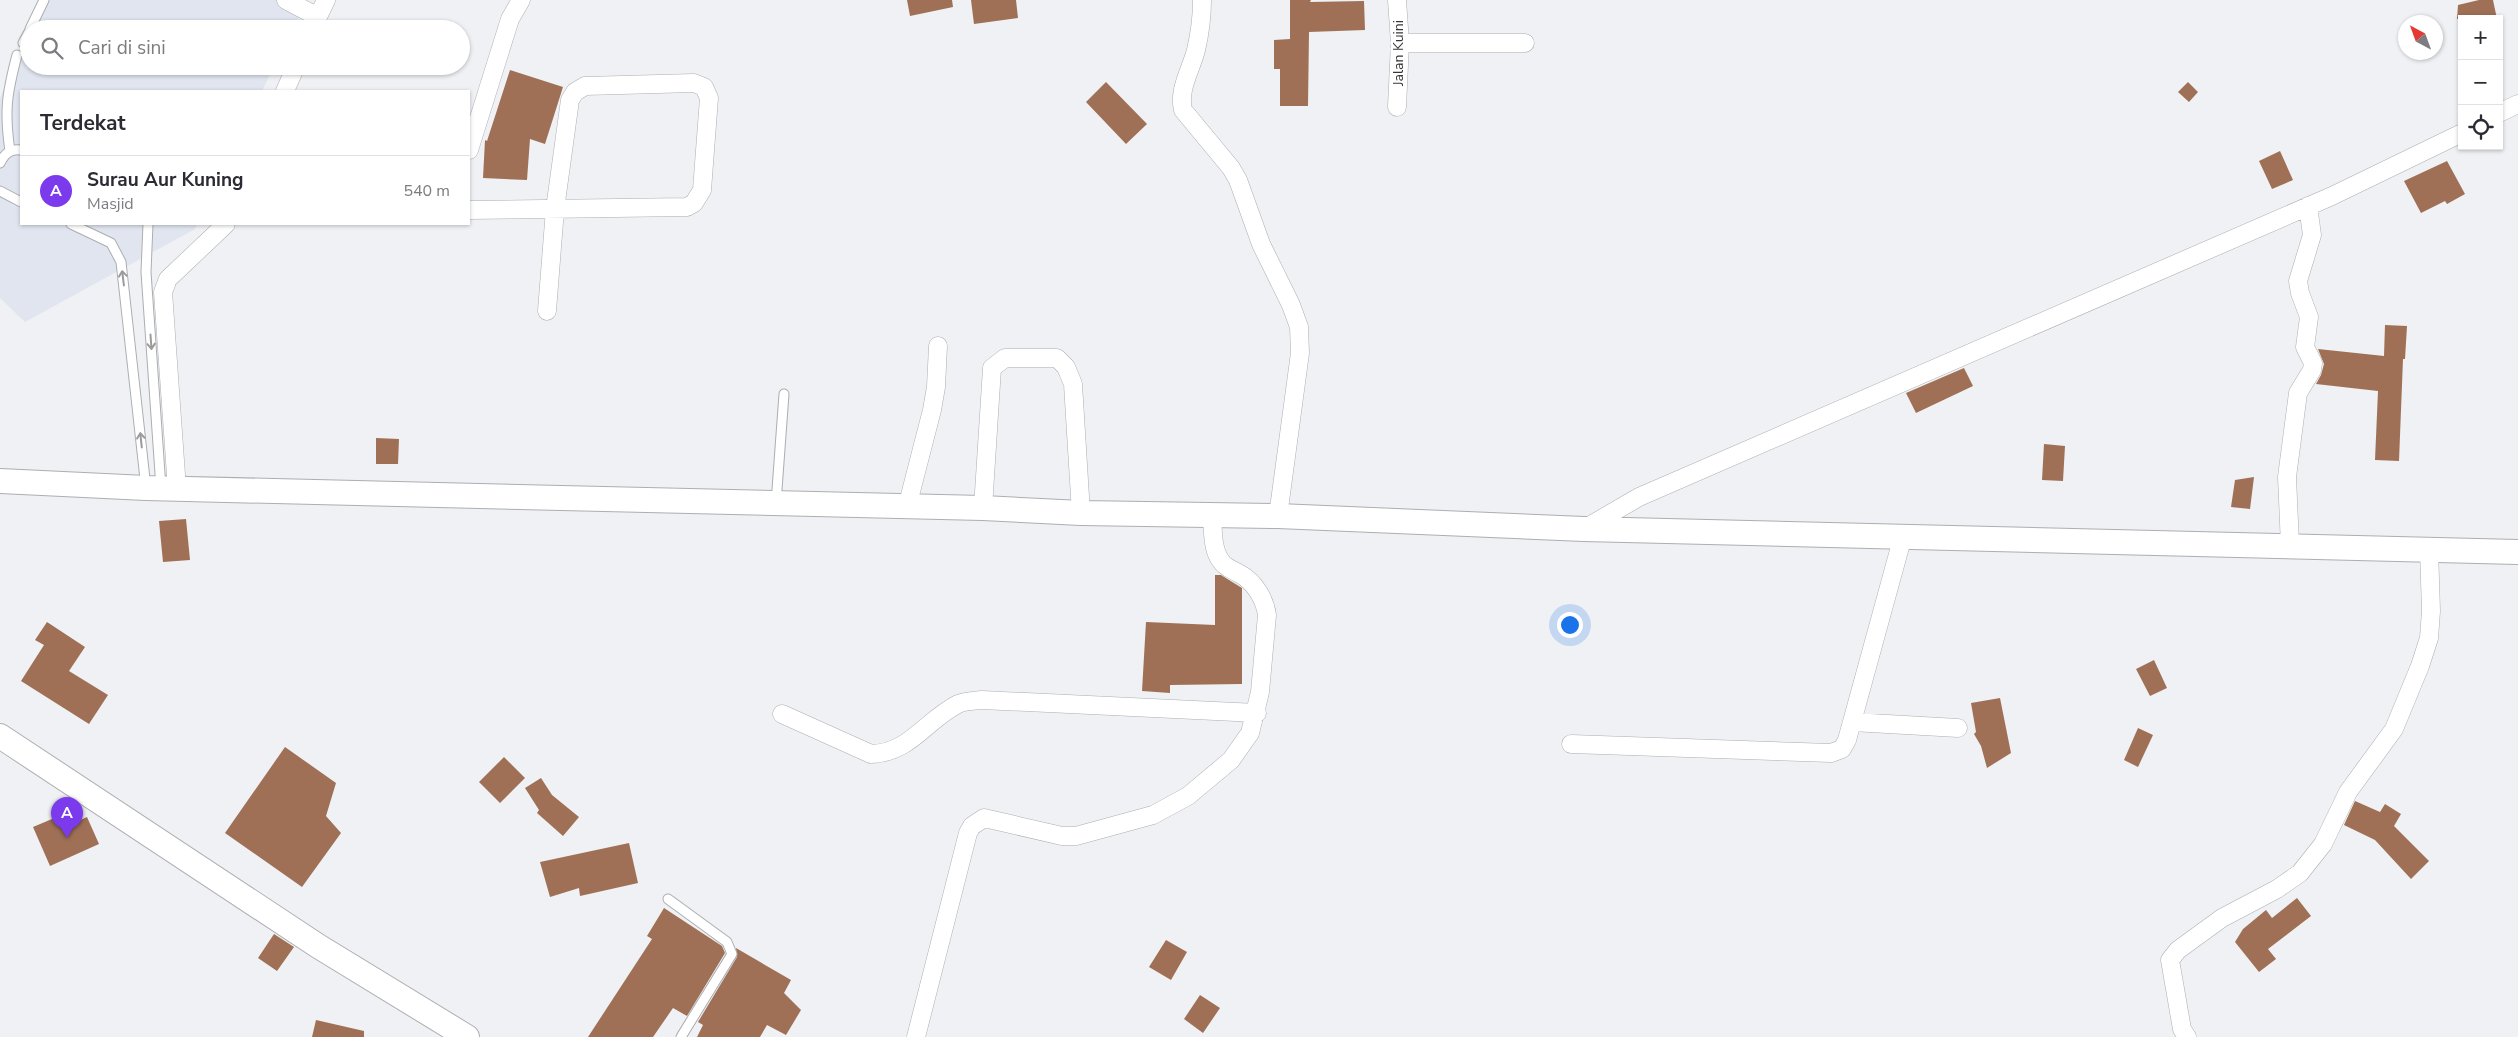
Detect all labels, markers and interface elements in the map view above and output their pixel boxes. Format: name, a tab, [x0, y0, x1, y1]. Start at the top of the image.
north arrow	[2398, 15, 2443, 60]
map controls	[2458, 15, 2503, 150]
button: +	[2458, 15, 2503, 60]
search box	[20, 20, 470, 75]
street label: Jalan Kuini	[1389, 20, 1408, 87]
icon: search	[38, 34, 66, 62]
text: Cari di sini	[78, 35, 166, 61]
button: −	[2458, 60, 2503, 105]
button: locate	[2458, 105, 2503, 150]
text: Terdekat	[40, 109, 126, 137]
text: Surau Aur Kuning	[87, 167, 244, 193]
text: A	[50, 180, 62, 202]
text: 540 m	[403, 180, 450, 202]
text: Masjid	[87, 193, 134, 215]
one-way arrow	[118, 271, 128, 287]
one-way arrow	[146, 334, 155, 350]
one-way arrow	[136, 432, 146, 448]
your location	[1557, 612, 1583, 638]
pin: A	[51, 797, 83, 838]

